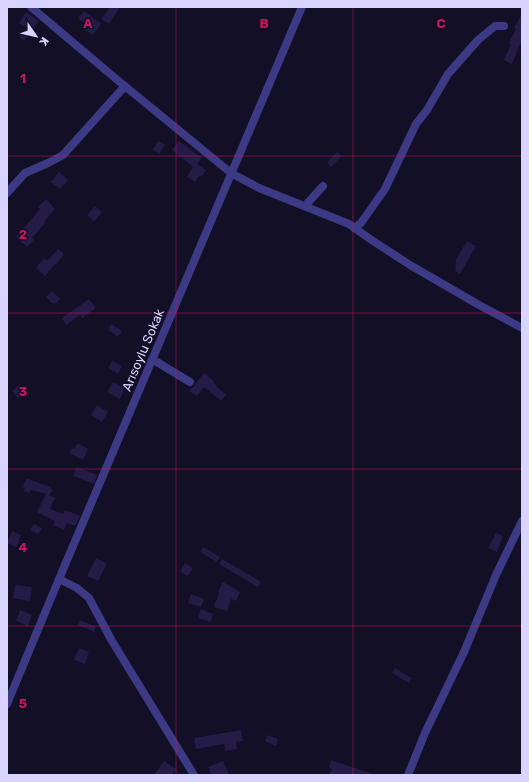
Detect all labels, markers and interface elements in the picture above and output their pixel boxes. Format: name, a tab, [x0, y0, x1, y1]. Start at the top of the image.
north arrow	[16, 16, 56, 56]
text: A	[83, 16, 93, 31]
text: B	[259, 16, 269, 31]
text: C	[436, 16, 446, 31]
text: K	[36, 35, 51, 49]
text: 1	[20, 71, 26, 86]
text: 2	[19, 227, 27, 242]
street label: Arısoylu Sokak	[119, 306, 167, 393]
text: 3	[19, 384, 28, 399]
text: 4	[19, 540, 28, 555]
text: 5	[19, 696, 27, 711]

